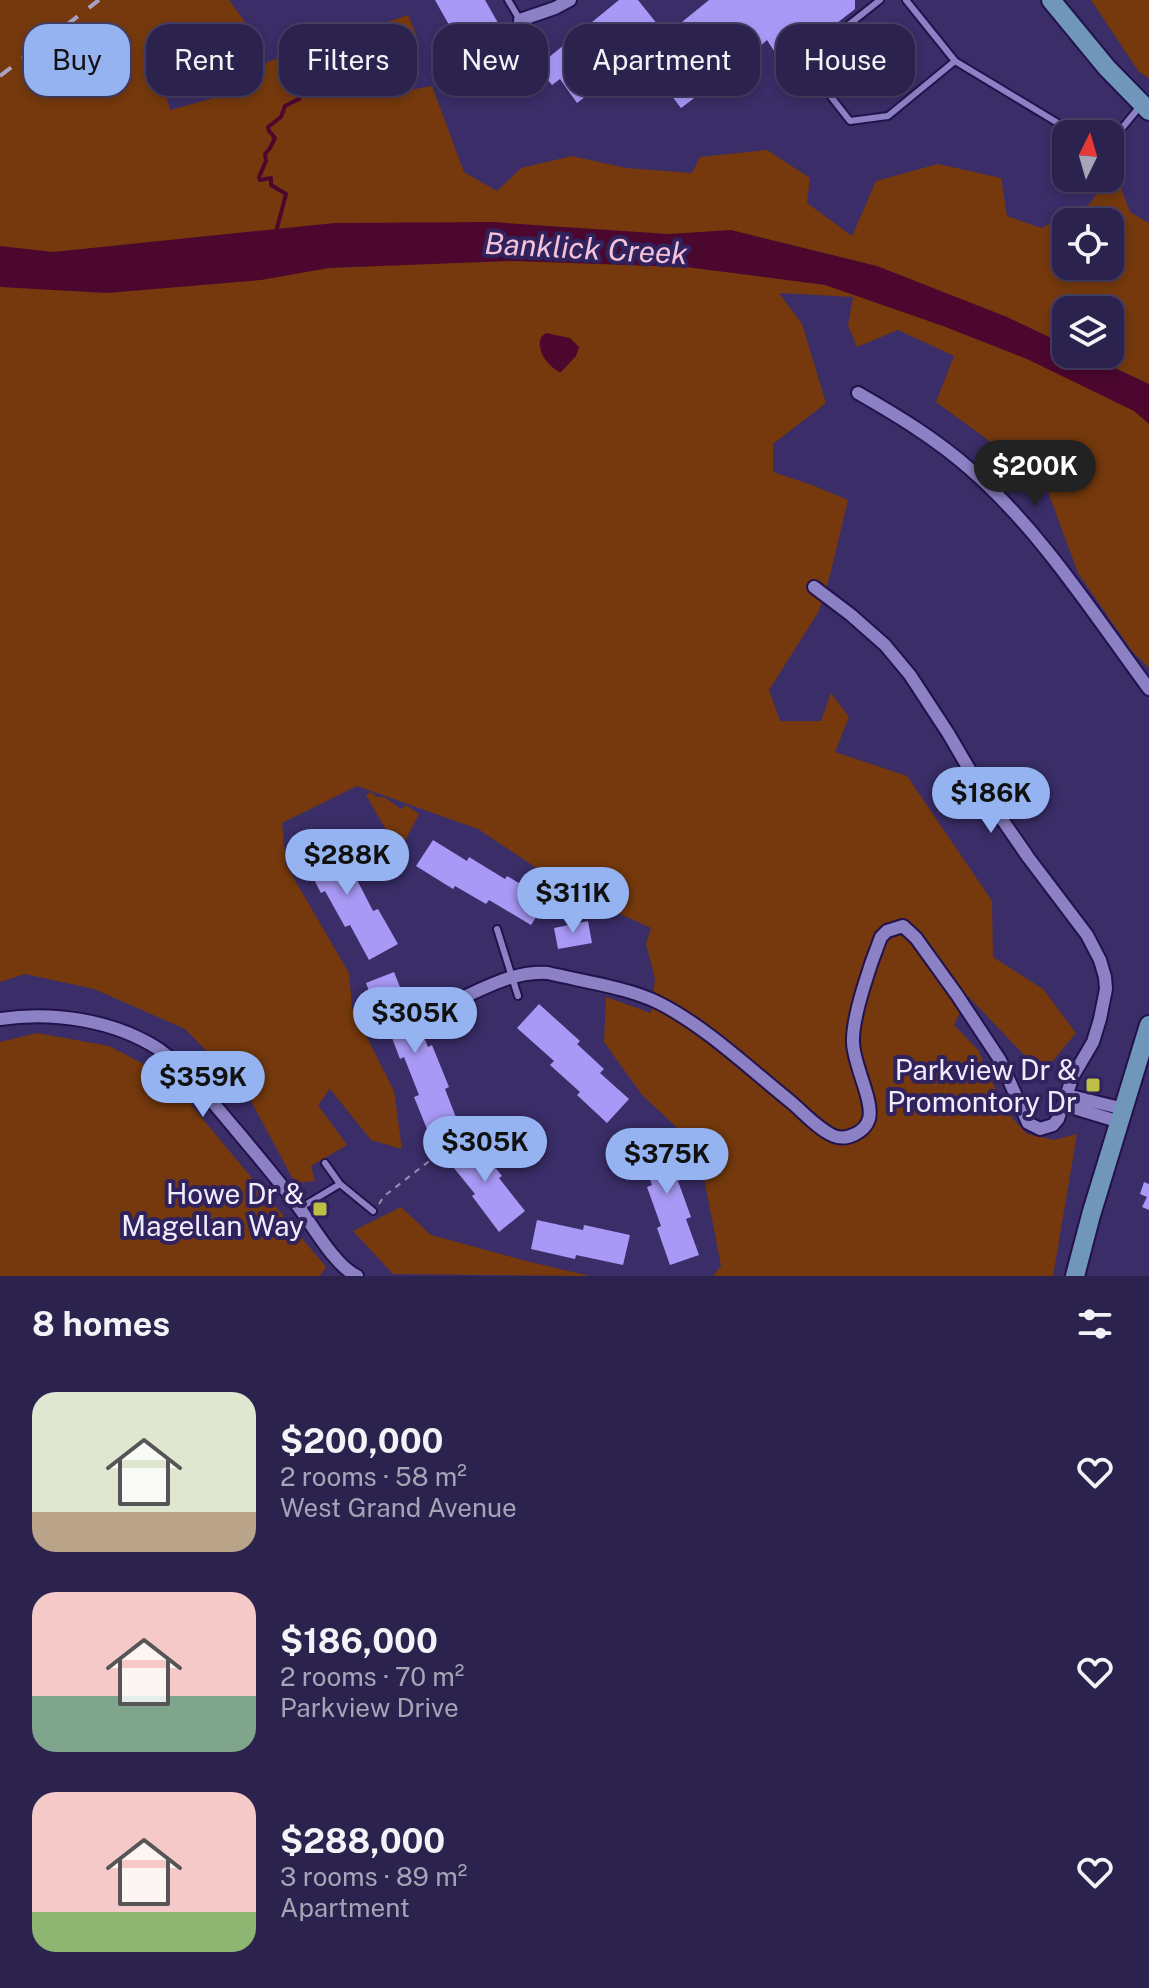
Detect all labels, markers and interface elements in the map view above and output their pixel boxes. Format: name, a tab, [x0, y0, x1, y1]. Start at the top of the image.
chip: Buy	[24, 24, 130, 96]
chip: Rent	[146, 24, 263, 96]
chip: Filters	[279, 24, 417, 96]
chip: New	[433, 24, 548, 96]
chip: Apartment	[564, 24, 760, 96]
chip: House	[776, 24, 915, 96]
north arrow	[1052, 120, 1124, 192]
map controls	[1052, 120, 1124, 368]
button: locate	[1052, 208, 1124, 280]
water label: Banklick Creek	[484, 225, 689, 271]
button: layers	[1052, 296, 1124, 368]
pin: $200K	[979, 440, 1091, 508]
text: $200K	[992, 450, 1078, 481]
pin: $186K	[935, 767, 1047, 835]
text: $186K	[950, 777, 1032, 808]
pin: $288K	[291, 829, 403, 897]
text: $288K	[303, 839, 391, 870]
pin: $311K	[517, 867, 629, 935]
text: $311K	[535, 877, 611, 908]
pin: $305K	[359, 987, 471, 1055]
text: $305K	[371, 997, 459, 1028]
pin: $359K	[147, 1051, 259, 1119]
place label: Parkview Dr & Promontory Dr	[887, 1053, 1077, 1118]
text: $359K	[159, 1061, 247, 1092]
marker: Parkview Dr & Promontory Dr	[1084, 1076, 1102, 1094]
pin: $305K	[429, 1116, 541, 1184]
text: $305K	[441, 1126, 529, 1157]
pin: $375K	[611, 1128, 723, 1196]
text: $375K	[623, 1138, 711, 1169]
place label: Howe Dr & Magellan Way	[121, 1177, 304, 1242]
marker: Howe Dr & Magellan Way	[311, 1200, 329, 1218]
icon: filters	[1073, 1302, 1117, 1346]
text: 8 homes	[32, 1304, 170, 1344]
text: $200,000	[280, 1421, 443, 1461]
icon: home	[96, 1424, 192, 1520]
icon: heart	[1073, 1450, 1117, 1494]
text: 2 rooms · 58 m²	[280, 1461, 467, 1492]
text: West Grand Avenue	[280, 1492, 517, 1523]
text: $186,000	[280, 1621, 438, 1661]
icon: home	[96, 1624, 192, 1720]
icon: heart	[1073, 1650, 1117, 1694]
text: 2 rooms · 70 m²	[280, 1661, 464, 1692]
text: Parkview Drive	[280, 1692, 459, 1723]
text: $288,000	[280, 1821, 445, 1861]
icon: home	[96, 1824, 192, 1920]
icon: heart	[1073, 1850, 1117, 1894]
text: 3 rooms · 89 m²	[280, 1861, 467, 1892]
text: Apartment	[280, 1892, 410, 1923]

